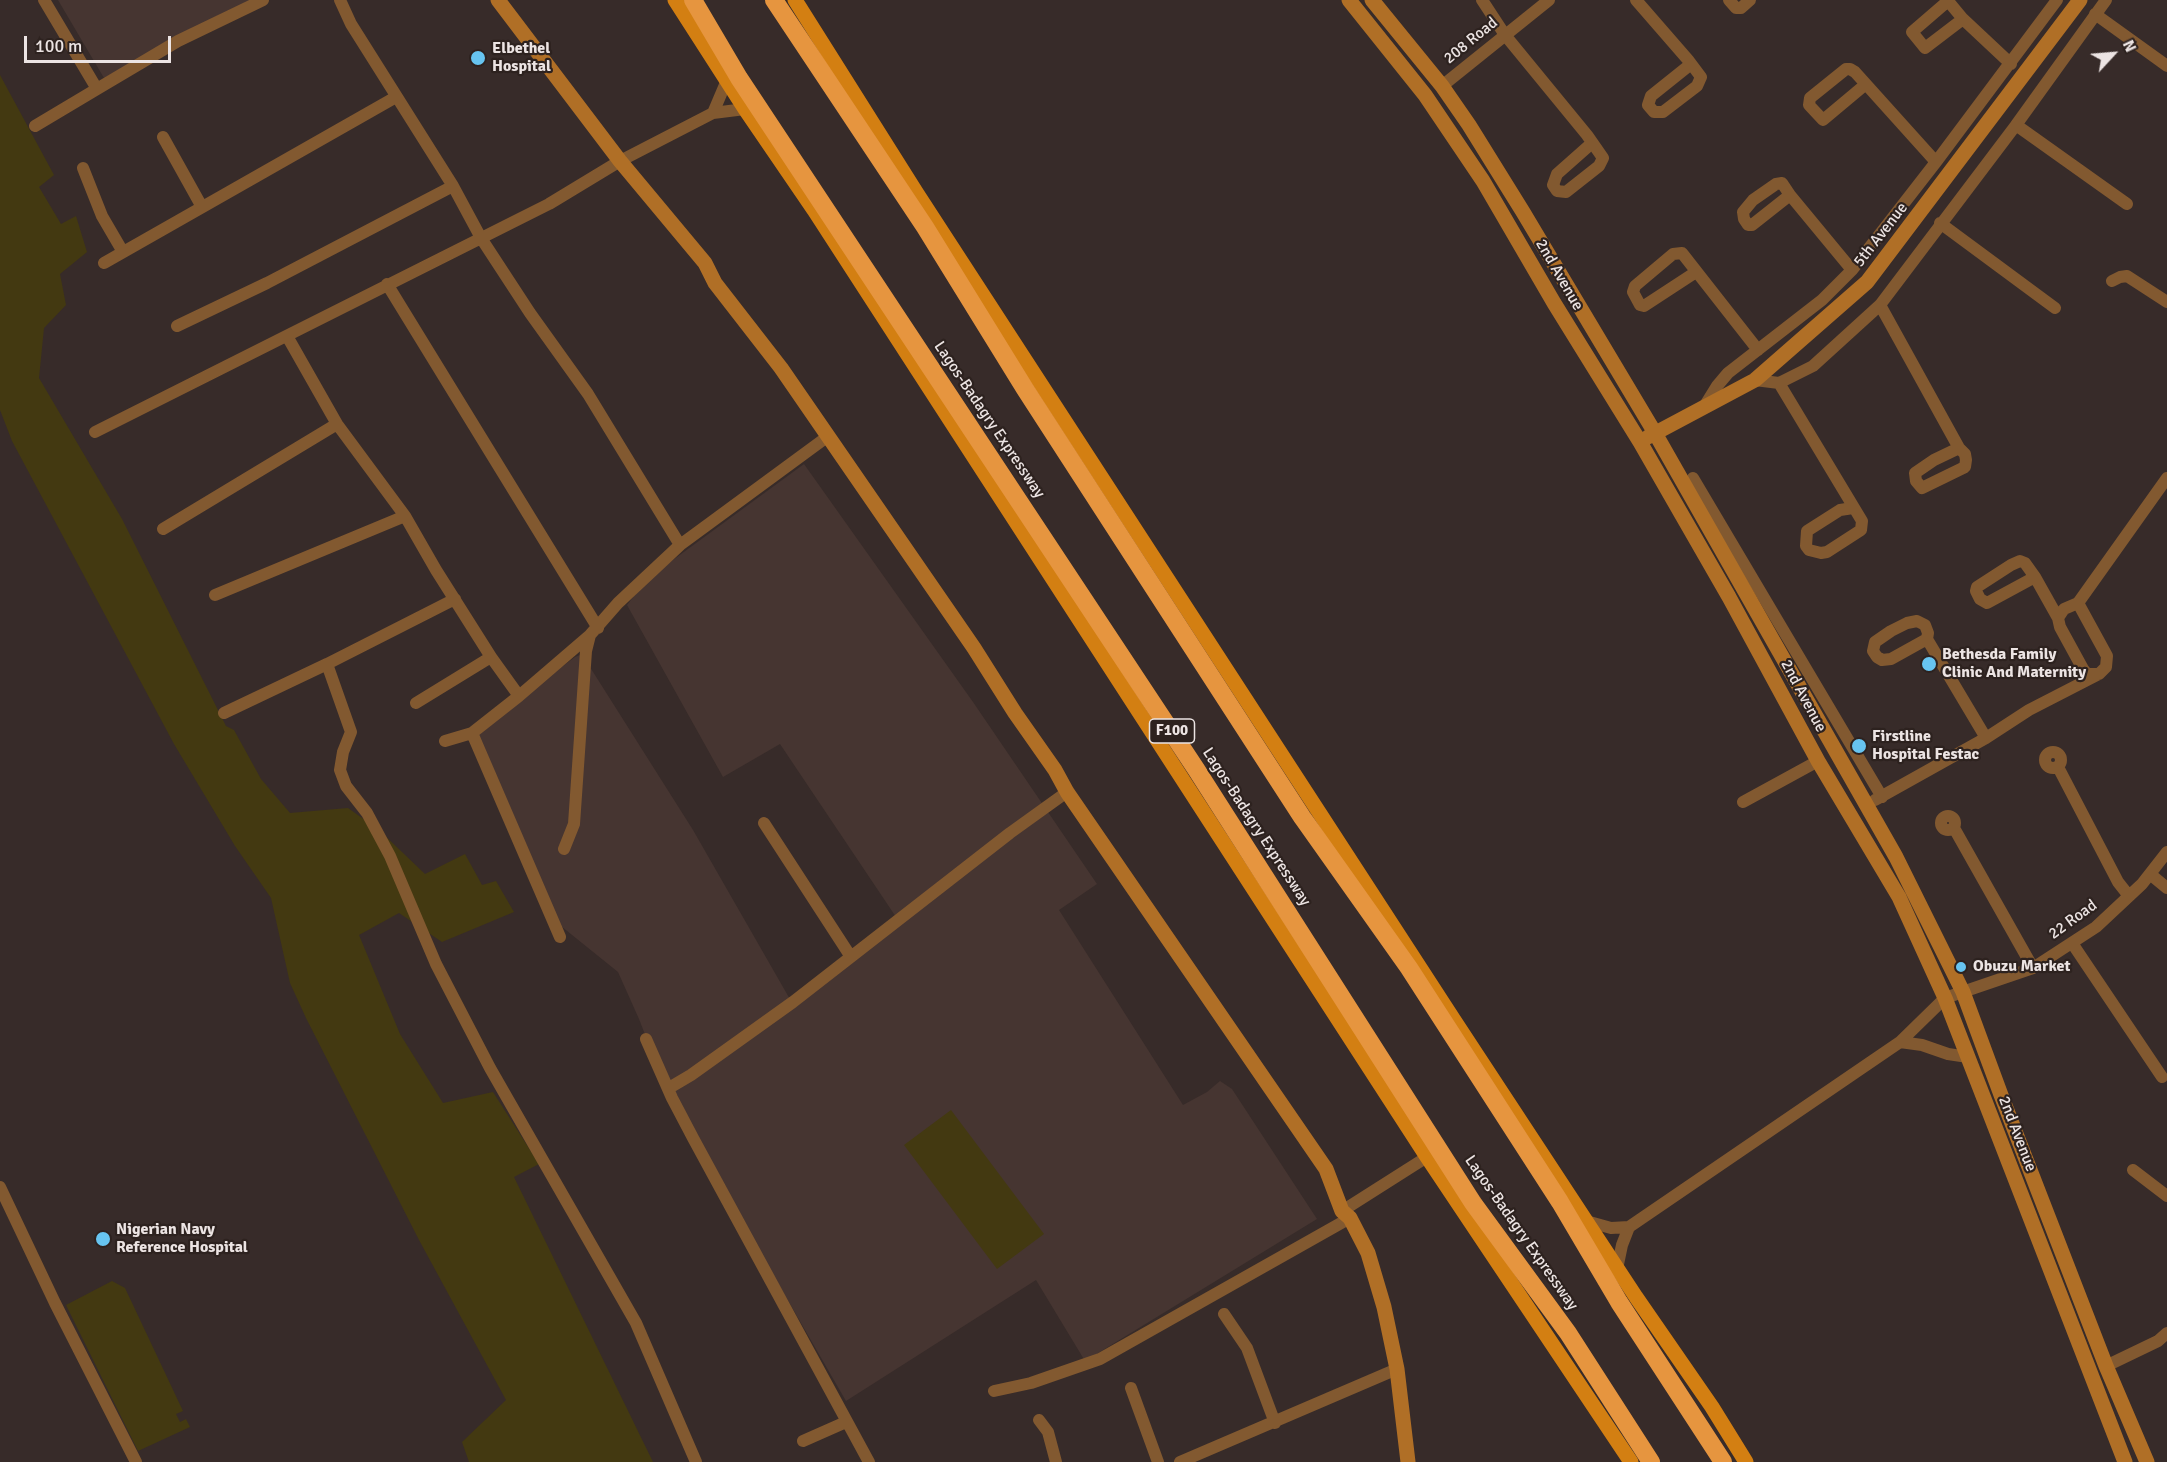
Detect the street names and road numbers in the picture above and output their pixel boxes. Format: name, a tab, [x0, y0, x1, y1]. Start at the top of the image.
street label: 208 Road	[1440, 14, 1502, 68]
street label: 5th Avenue	[1850, 199, 1912, 271]
street label: 2nd Avenue	[1531, 236, 1587, 314]
street label: Lagos-Badagry Expressway	[929, 338, 1049, 502]
street label: 2nd Avenue	[1776, 656, 1830, 736]
road number: F100	[1150, 719, 1194, 743]
street label: Lagos-Badagry Expressway	[1198, 744, 1314, 910]
street label: 22 Road	[2045, 896, 2101, 944]
street label: 2nd Avenue	[1994, 1093, 2040, 1175]
street label: Lagos-Badagry Expressway	[1460, 1152, 1582, 1314]

